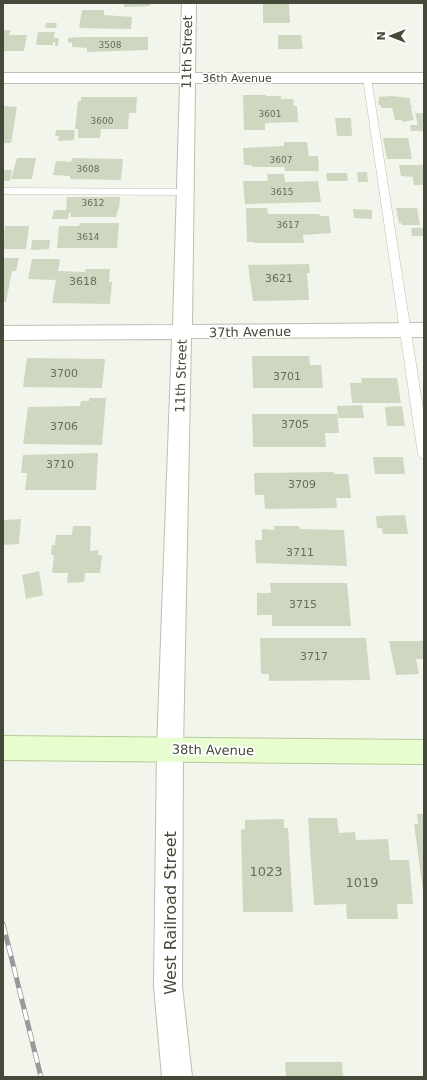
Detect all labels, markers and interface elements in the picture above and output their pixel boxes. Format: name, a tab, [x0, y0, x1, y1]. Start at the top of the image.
street label: 11th Street	[179, 15, 195, 89]
north arrow	[371, 16, 411, 56]
text: N	[375, 31, 388, 41]
house number: 3508	[99, 40, 122, 50]
street label: 36th Avenue	[202, 72, 272, 85]
house number: 3601	[259, 109, 281, 119]
house number: 3600	[91, 116, 114, 126]
house number: 3607	[270, 155, 292, 165]
house number: 3608	[77, 164, 100, 174]
house number: 3615	[271, 187, 293, 197]
house number: 3612	[82, 198, 104, 208]
house number: 3617	[277, 220, 299, 230]
house number: 3614	[77, 232, 100, 242]
house number: 3621	[265, 272, 293, 285]
house number: 3618	[69, 275, 97, 288]
street label: 37th Avenue	[209, 324, 291, 340]
street label: 11th Street	[172, 339, 190, 413]
house number: 3700	[50, 367, 78, 380]
house number: 3701	[273, 370, 301, 383]
house number: 3705	[281, 418, 309, 431]
house number: 3706	[50, 420, 78, 433]
house number: 3710	[46, 458, 74, 471]
house number: 3709	[288, 478, 316, 491]
house number: 3711	[286, 546, 314, 559]
house number: 3715	[289, 598, 317, 611]
house number: 3717	[300, 650, 328, 663]
street label: 38th Avenue	[172, 742, 254, 758]
street label: West Railroad Street	[161, 831, 180, 995]
house number: 1023	[249, 864, 283, 879]
house number: 1019	[345, 875, 379, 890]

